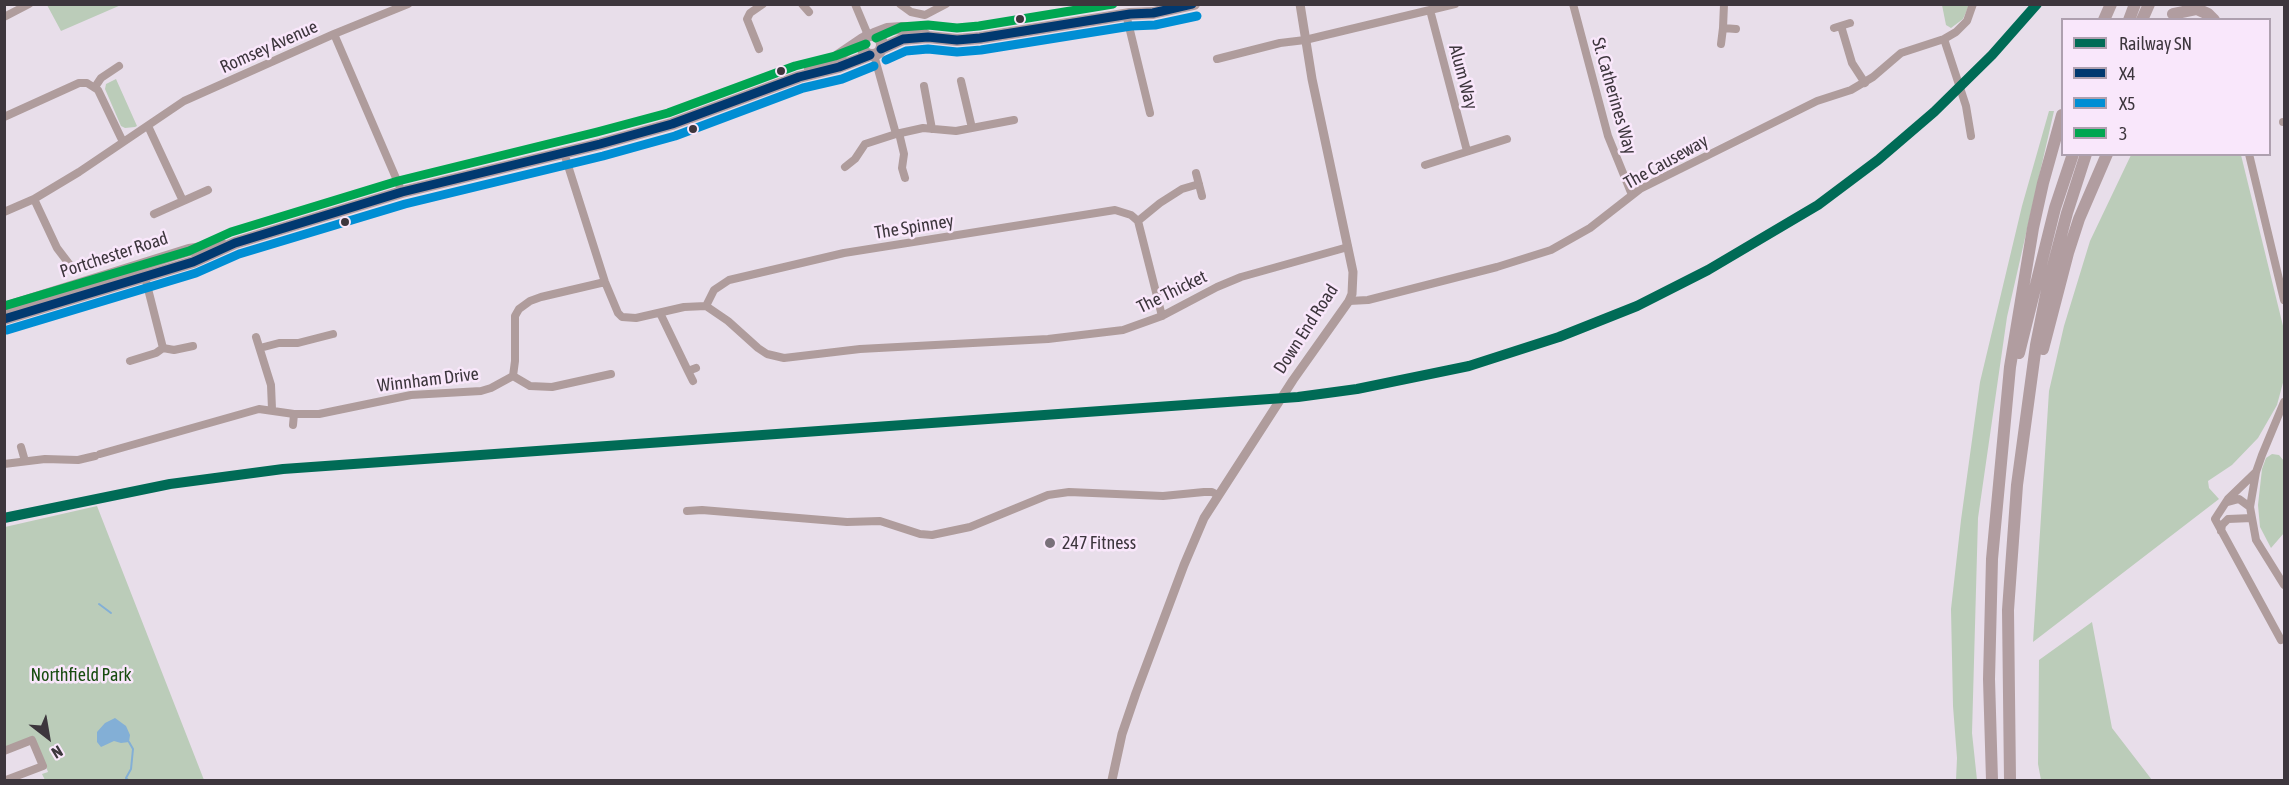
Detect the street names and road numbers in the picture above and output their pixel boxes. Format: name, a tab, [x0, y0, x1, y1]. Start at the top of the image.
street label: Romsey Avenue	[217, 16, 321, 78]
street label: St. Catherines Way	[1587, 35, 1641, 157]
street label: Alum Way	[1444, 42, 1482, 112]
street label: The Causeway	[1620, 130, 1712, 194]
street label: The Spinney	[873, 210, 955, 244]
street label: Portchester Road	[57, 227, 171, 283]
street label: The Thicket	[1134, 266, 1210, 318]
street label: Down End Road	[1269, 280, 1343, 378]
street label: Winnham Drive	[376, 363, 480, 397]

